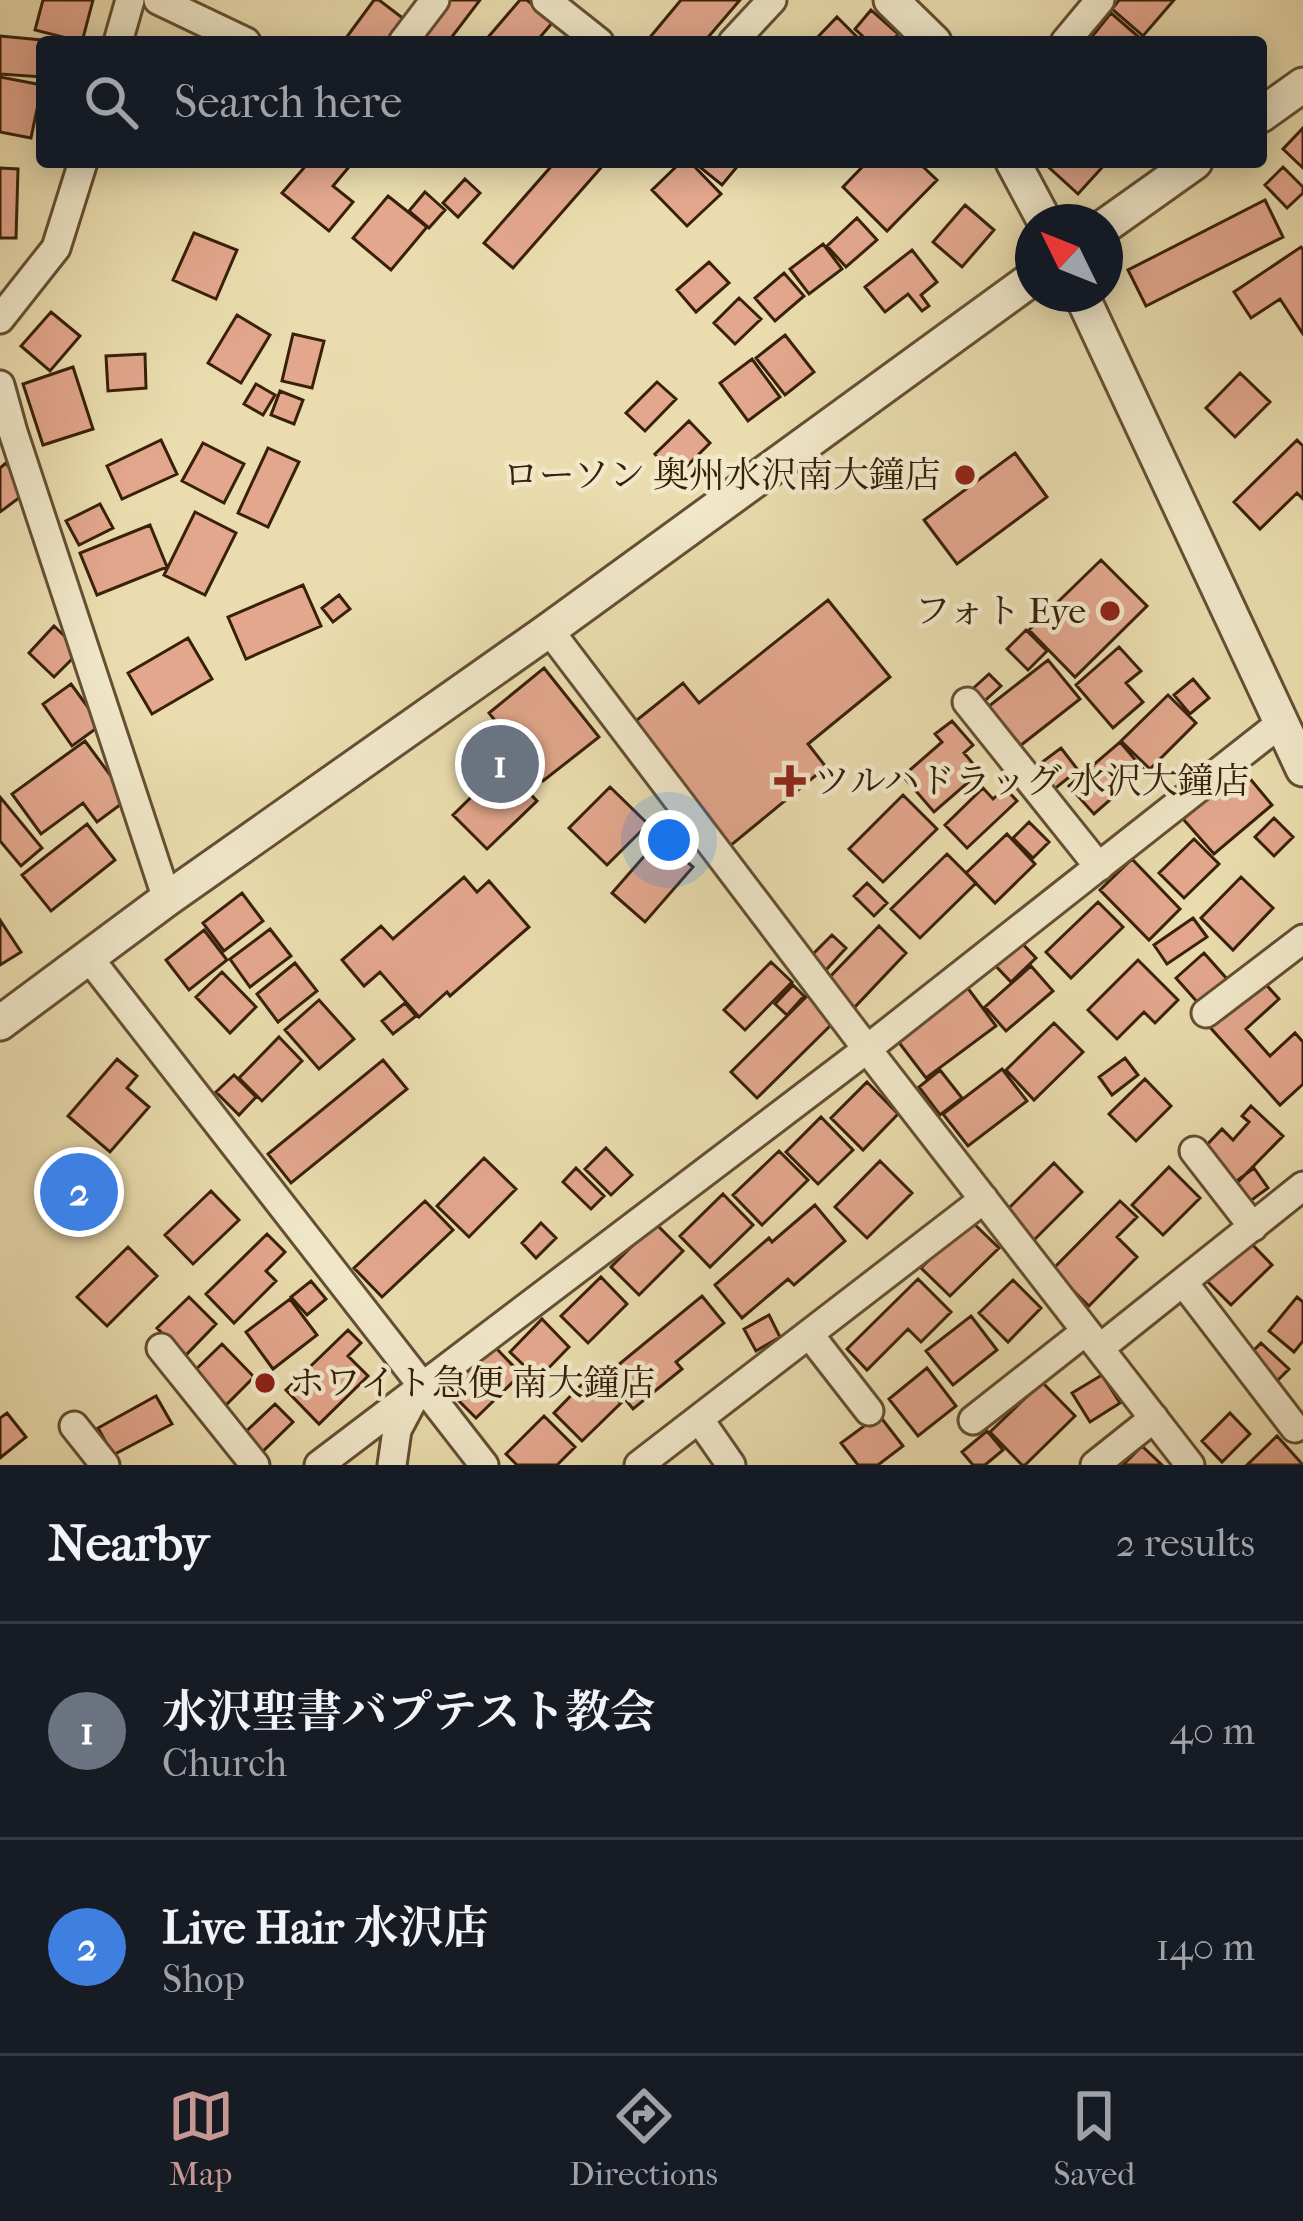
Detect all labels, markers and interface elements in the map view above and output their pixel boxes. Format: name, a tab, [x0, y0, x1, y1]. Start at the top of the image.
search box	[36, 36, 1267, 168]
icon: search	[78, 69, 144, 135]
text: Search here	[174, 76, 402, 129]
north arrow	[1015, 204, 1123, 312]
place label: ローソン 奥州水沢南大鐘店	[503, 454, 941, 496]
marker: ローソン 奥州水沢南大鐘店	[952, 462, 978, 488]
place label: フォト Eye	[915, 590, 1086, 632]
marker: フォト Eye	[1097, 598, 1123, 624]
pin: 1	[461, 719, 539, 809]
place label: ツルハドラッグ 水沢大鐘店	[814, 760, 1250, 802]
marker: ツルハドラッグ 水沢大鐘店	[777, 768, 803, 794]
your location	[639, 810, 699, 870]
pin: 2	[40, 1147, 118, 1237]
place label: ホワイト急便 南大鐘店	[289, 1362, 656, 1404]
marker: ホワイト急便 南大鐘店	[252, 1370, 278, 1396]
text: Nearby	[48, 1513, 209, 1573]
text: 2 results	[1116, 1520, 1255, 1566]
text: 水沢聖書バプテスト教会	[162, 1686, 655, 1739]
text: 1	[80, 1708, 94, 1754]
text: 40 m	[1170, 1708, 1255, 1754]
text: Church	[162, 1740, 287, 1786]
text: Live Hair 水沢店	[162, 1902, 489, 1955]
text: 2	[77, 1924, 97, 1970]
text: 140 m	[1156, 1924, 1255, 1970]
text: Shop	[162, 1956, 245, 2002]
tab: Map	[168, 2083, 234, 2194]
tab: Directions	[569, 2083, 718, 2194]
tab: Saved	[1053, 2083, 1135, 2194]

